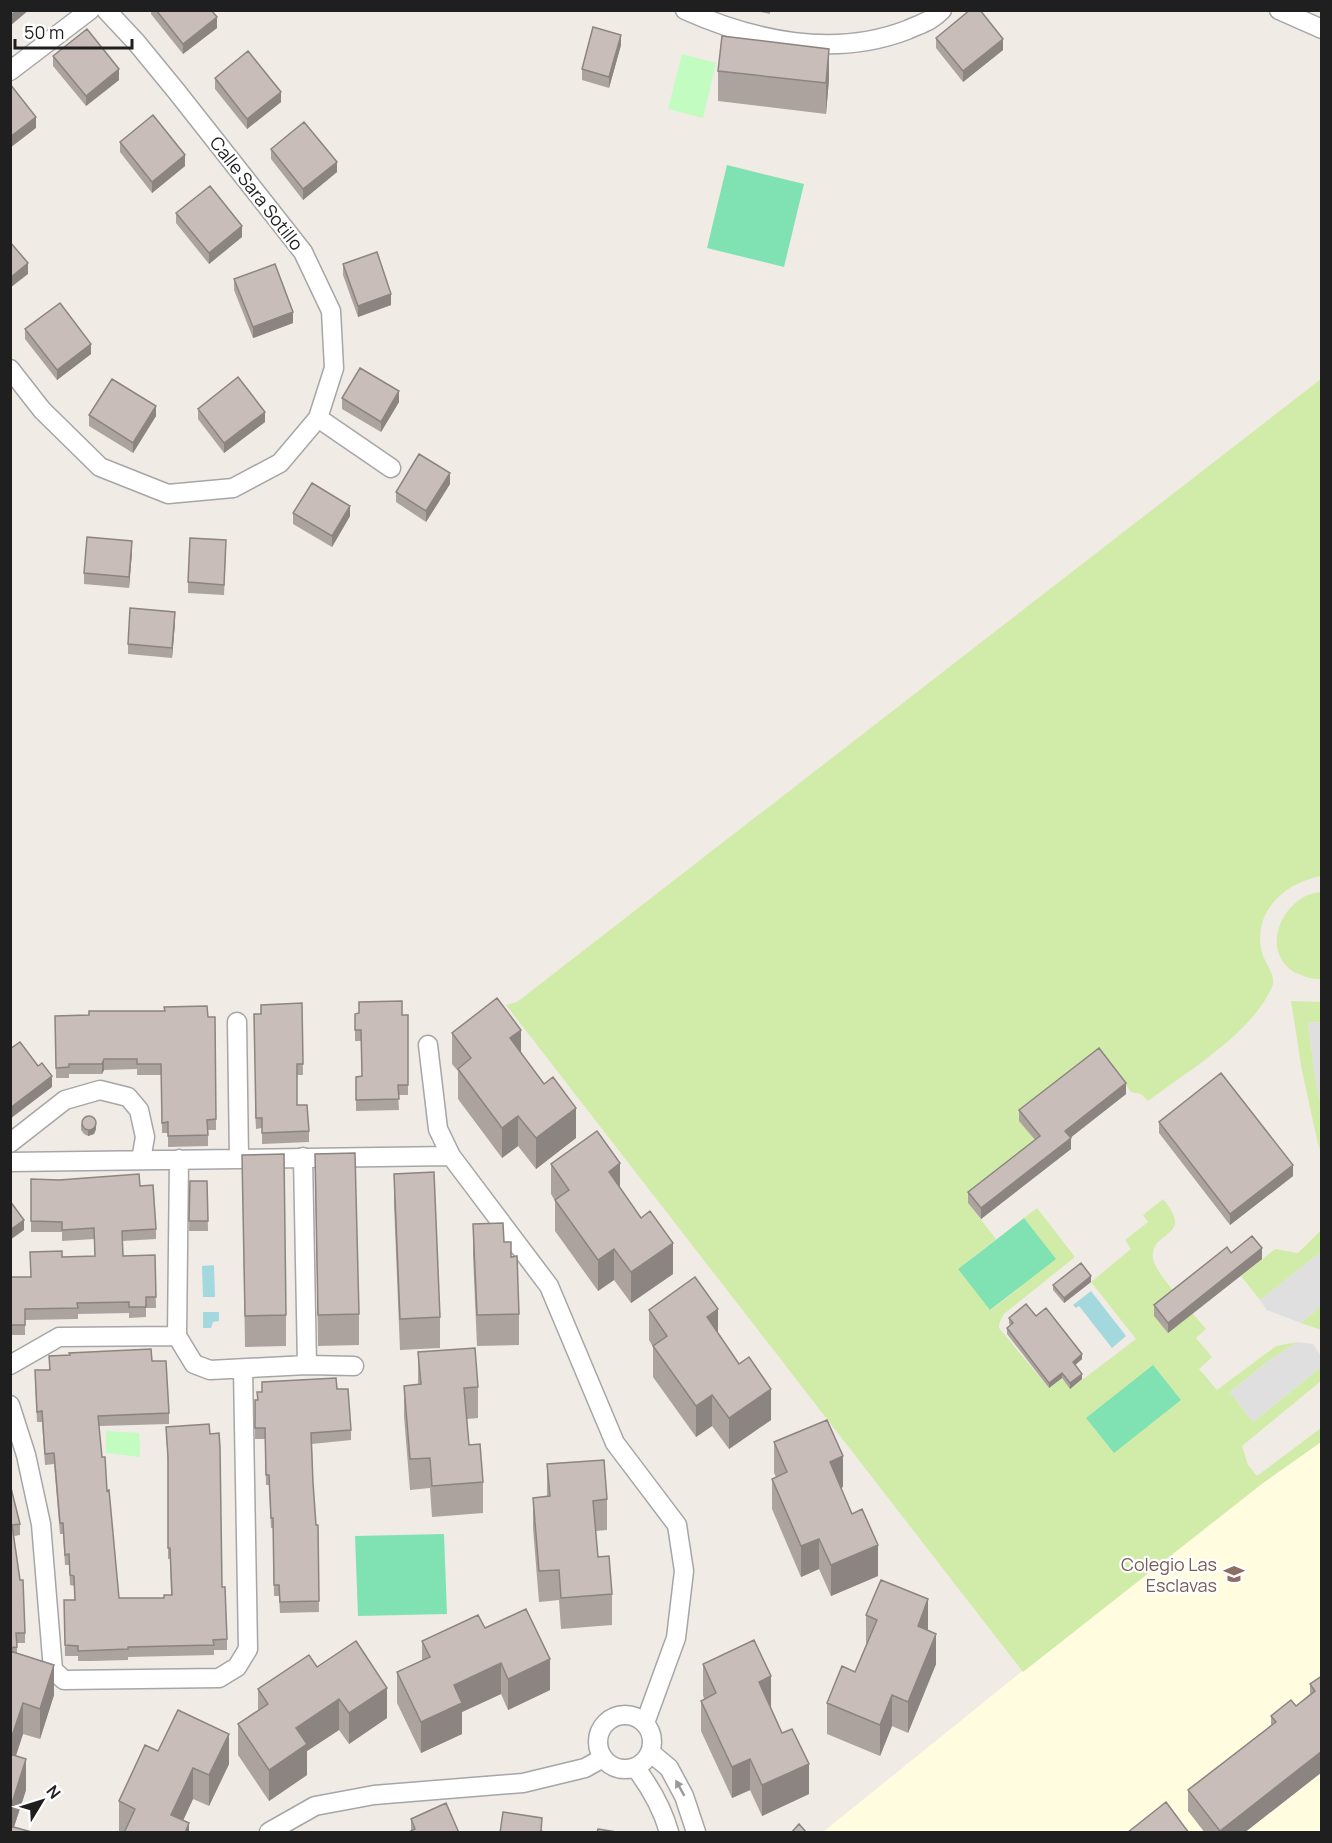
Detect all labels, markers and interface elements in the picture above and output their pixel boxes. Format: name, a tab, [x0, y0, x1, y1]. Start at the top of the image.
scale bar	[15, 12, 132, 50]
text: 50 m	[24, 20, 64, 44]
street label: Calle Sara Sotillo	[205, 131, 309, 255]
place label: Colegio Las Esclavas	[1121, 1552, 1217, 1597]
school or university icon: Colegio Las Esclavas	[1222, 1562, 1246, 1586]
north arrow	[12, 1771, 72, 1831]
one-way arrow	[675, 1779, 685, 1796]
text: N	[42, 1780, 66, 1803]

